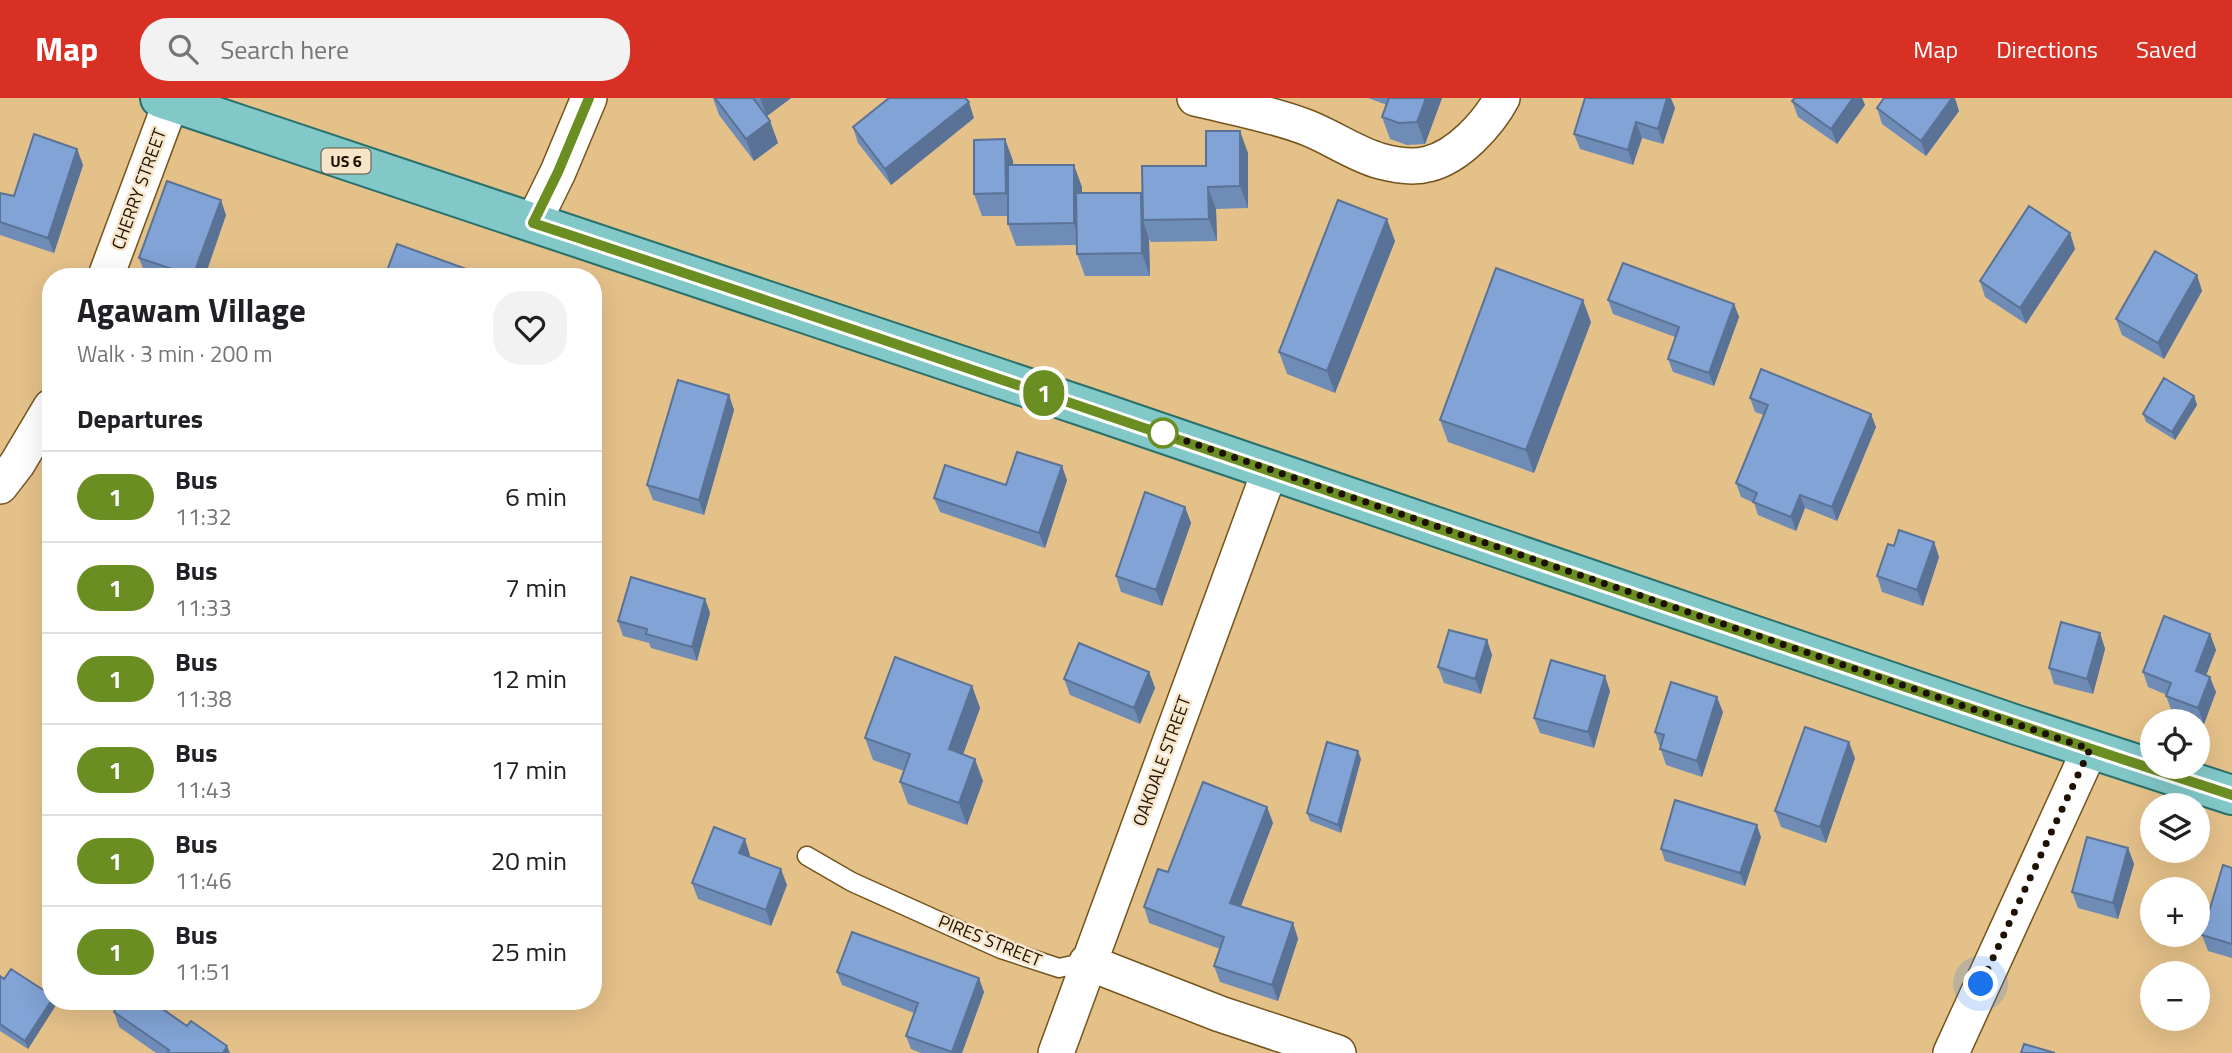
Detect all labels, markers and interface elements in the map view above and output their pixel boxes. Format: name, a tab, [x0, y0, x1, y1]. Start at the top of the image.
search box	[140, 18, 630, 81]
text: Map	[35, 24, 98, 74]
icon: search	[164, 30, 202, 68]
text: Search here	[220, 30, 349, 69]
text: Map	[1913, 31, 1958, 67]
text: Directions	[1996, 31, 2098, 67]
text: Saved	[2136, 31, 2197, 67]
street label: CHERRY STREET	[104, 124, 173, 253]
road number: US 6	[322, 148, 370, 174]
text: Agawam Village	[77, 285, 306, 335]
button: heart	[493, 291, 567, 365]
text: Walk · 3 min · 200 m	[77, 336, 273, 371]
line badge: 1	[1021, 370, 1067, 416]
text: 1	[1037, 375, 1051, 411]
text: Departures	[77, 399, 203, 438]
unlabelled marker	[1148, 418, 1178, 448]
text: Bus	[175, 460, 217, 499]
text: 6 min	[505, 477, 567, 516]
text: 1	[109, 479, 122, 515]
text: 11:32	[175, 499, 232, 534]
text: Bus	[175, 551, 217, 590]
text: 7 min	[505, 568, 567, 607]
text: 1	[109, 570, 122, 606]
text: 11:33	[175, 590, 232, 625]
text: Bus	[175, 642, 217, 681]
text: 12 min	[491, 659, 567, 698]
text: 1	[109, 661, 122, 697]
text: 11:38	[175, 681, 232, 716]
street label: OAKDALE STREET	[1125, 691, 1198, 830]
map controls	[2140, 709, 2210, 1031]
button: locate	[2140, 709, 2210, 779]
text: Bus	[175, 733, 217, 772]
text: 17 min	[491, 750, 567, 789]
text: 1	[109, 752, 122, 788]
text: 11:43	[175, 772, 232, 807]
button: layers	[2140, 793, 2210, 863]
text: Bus	[175, 824, 217, 863]
text: 20 min	[491, 841, 567, 880]
text: 1	[109, 843, 122, 879]
text: 11:46	[175, 863, 232, 898]
button: +	[2140, 877, 2210, 947]
street label: PIRES STREET	[934, 908, 1046, 974]
text: Bus	[175, 915, 217, 954]
text: 25 min	[491, 932, 567, 971]
text: 1	[109, 934, 122, 970]
text: 11:51	[175, 954, 232, 989]
button: −	[2140, 961, 2210, 1031]
your location	[1963, 966, 1998, 1001]

